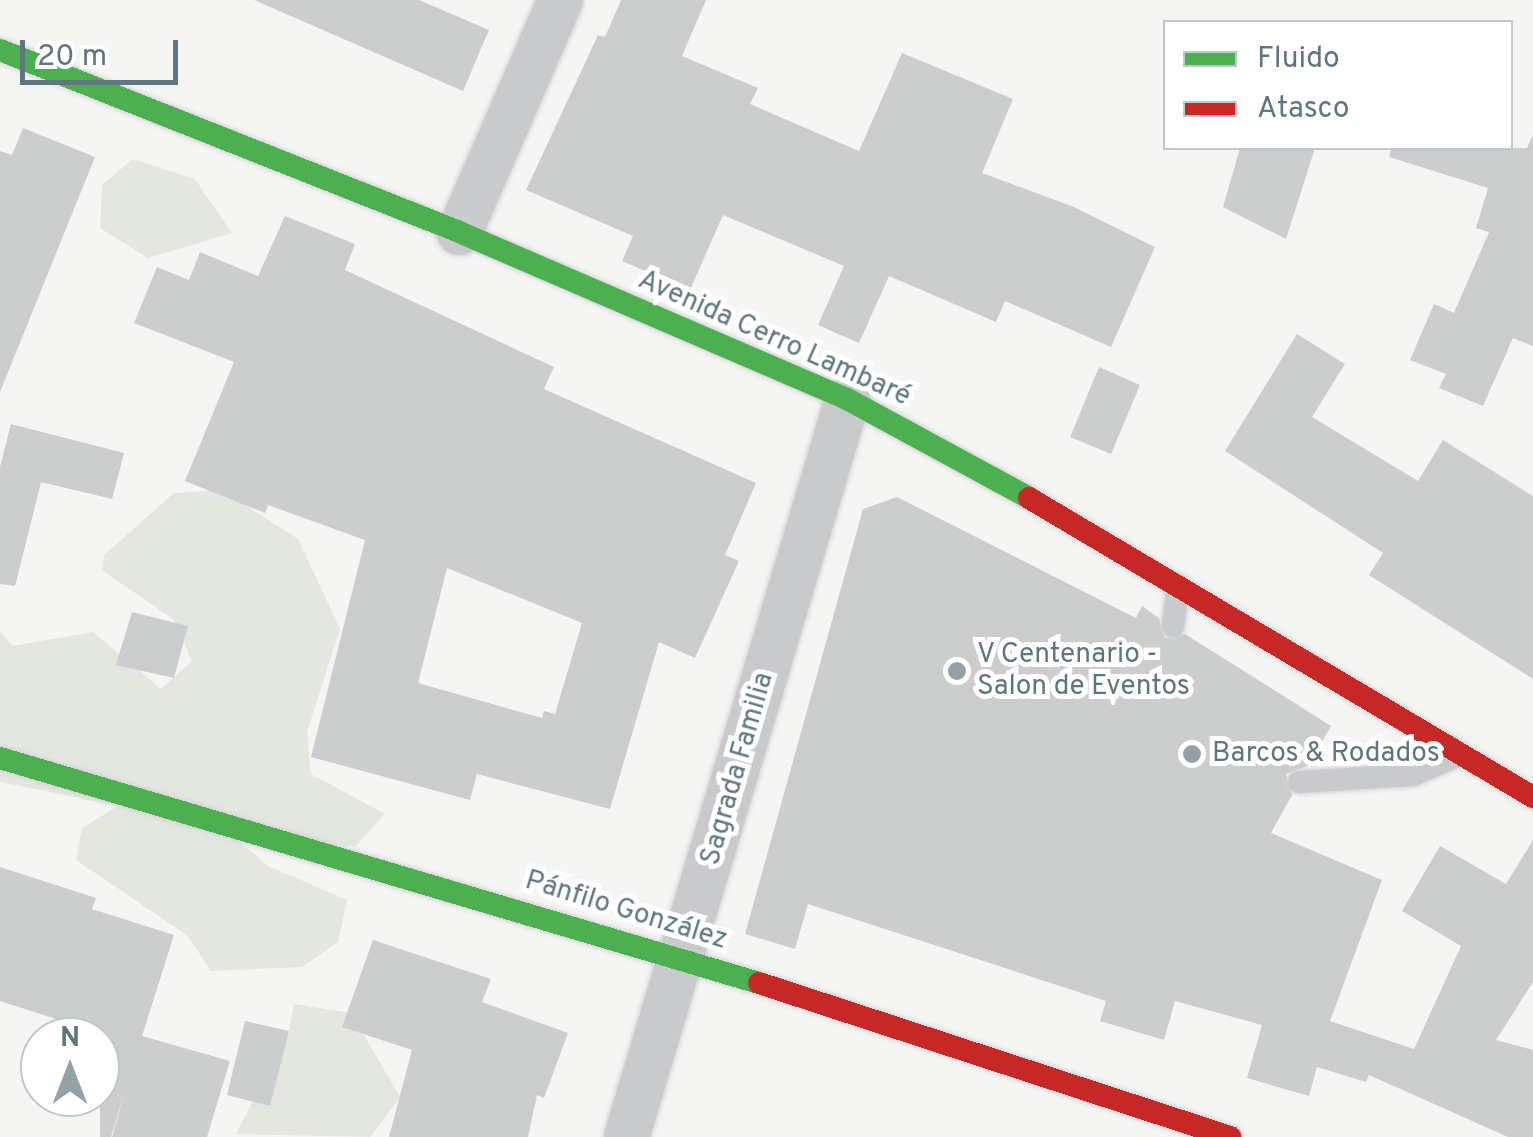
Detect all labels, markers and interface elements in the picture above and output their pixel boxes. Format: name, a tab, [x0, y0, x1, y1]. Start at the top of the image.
scale bar	[25, 20, 182, 82]
legend	[1163, 20, 1513, 150]
text: 20 m	[37, 39, 107, 76]
text: Fluido	[1257, 41, 1340, 78]
text: Atasco	[1257, 91, 1350, 128]
street label: Avenida Cerro Lambaré	[633, 264, 915, 414]
place label: V Centenario - Salon de Eventos	[977, 638, 1190, 704]
marker: V Centenario - Salon de Eventos	[946, 660, 968, 682]
street label: Sagrada Familia	[694, 669, 782, 869]
place label: Barcos & Rodados	[1212, 737, 1440, 771]
marker: Barcos & Rodados	[1181, 743, 1203, 765]
street label: Pánfilo González	[521, 864, 731, 958]
north arrow	[20, 1017, 120, 1117]
text: N	[60, 1021, 80, 1057]

